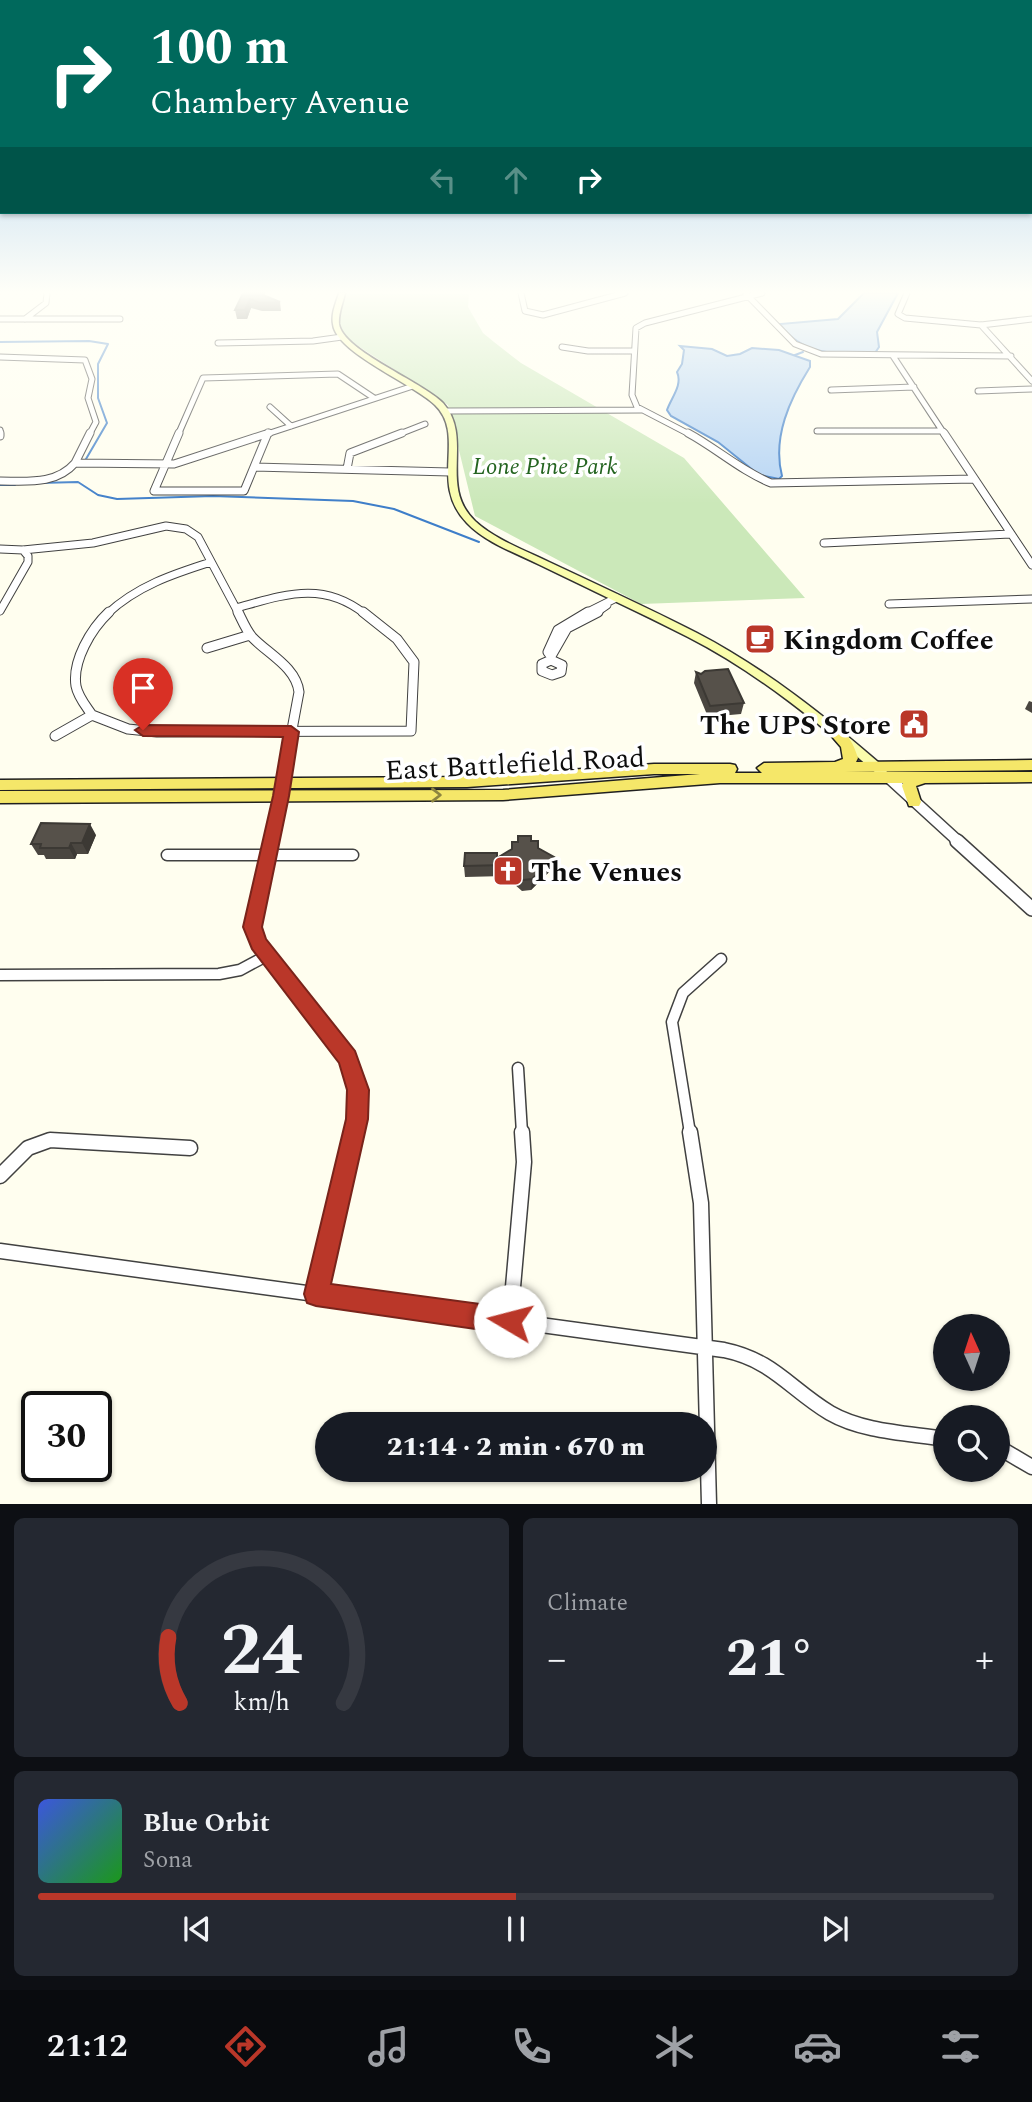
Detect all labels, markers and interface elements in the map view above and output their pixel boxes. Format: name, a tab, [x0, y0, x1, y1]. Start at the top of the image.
text: 100 m	[150, 11, 289, 86]
icon: right	[35, 28, 126, 119]
text: Chambery Avenue	[150, 79, 410, 128]
icon: left	[424, 161, 462, 199]
icon: ahead	[497, 161, 535, 199]
icon: right	[570, 161, 608, 199]
park label: Lone Pine Park	[473, 450, 618, 485]
place label: Kingdom Coffee	[783, 619, 994, 662]
cafe icon: Kingdom Coffee	[743, 622, 777, 656]
pin	[113, 658, 173, 730]
icon: arrive	[124, 669, 162, 707]
place label: The UPS Store	[700, 704, 891, 747]
public building icon: The UPS Store	[897, 707, 931, 741]
street label: East Battlefield Road	[384, 736, 646, 793]
one-way arrow	[431, 787, 441, 803]
place label: The Venues	[531, 851, 682, 894]
church icon: The Venues	[491, 854, 525, 888]
position arrow	[473, 1284, 547, 1358]
north arrow	[933, 1314, 1010, 1391]
map controls	[933, 1314, 1010, 1482]
speed limit sign: 30	[21, 1391, 112, 1482]
button: search	[933, 1405, 1010, 1482]
text: 21:14 · 2 min · 670 m	[387, 1427, 645, 1467]
text: Climate	[547, 1586, 628, 1621]
text: 24	[221, 1597, 302, 1708]
text: 21°	[726, 1620, 815, 1699]
text: −	[547, 1631, 566, 1689]
text: +	[975, 1631, 994, 1689]
text: km/h	[233, 1684, 290, 1722]
text: Blue Orbit	[143, 1803, 270, 1843]
text: Sona	[143, 1843, 193, 1878]
icon: previous	[178, 1910, 216, 1948]
icon: pause	[497, 1910, 535, 1948]
icon: next	[816, 1910, 854, 1948]
text: 21:12	[47, 2022, 127, 2071]
icon: directions	[221, 2022, 270, 2071]
icon: music	[364, 2022, 413, 2071]
icon: phone	[507, 2022, 556, 2071]
icon: climate	[650, 2022, 699, 2071]
icon: car	[793, 2022, 842, 2071]
icon: filters	[936, 2022, 985, 2071]

